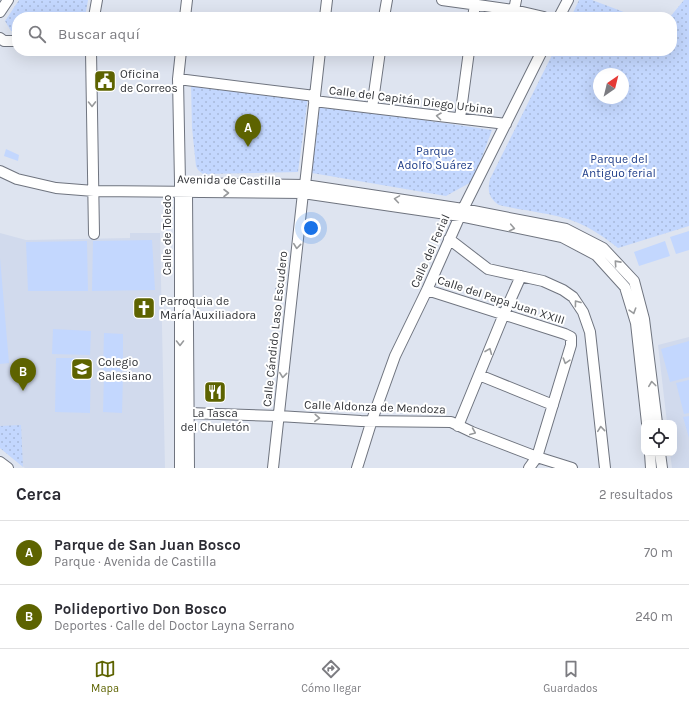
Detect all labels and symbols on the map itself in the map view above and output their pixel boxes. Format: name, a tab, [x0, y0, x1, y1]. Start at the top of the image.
place label: Oficina de Correos	[120, 67, 178, 95]
public building icon: Oficina de Correos	[92, 68, 118, 94]
north arrow	[593, 68, 629, 104]
street label: Calle del Capitán Diego Urbina	[328, 83, 494, 117]
one-way arrow	[88, 101, 96, 107]
one-way arrow	[436, 112, 442, 121]
pin: A	[235, 114, 261, 147]
park label: Parque Adolfo Suárez	[398, 144, 473, 172]
park label: Parque del Antiguo ferial	[582, 152, 656, 180]
street label: Avenida de Castilla	[177, 172, 281, 188]
one-way arrow	[223, 189, 229, 197]
street label: Calle de Toledo	[160, 195, 174, 275]
one-way arrow	[394, 195, 400, 204]
street label: Calle del Ferial	[408, 212, 452, 290]
your location	[301, 218, 321, 238]
one-way arrow	[508, 223, 515, 231]
one-way arrow	[292, 243, 301, 249]
street label: Calle Cándido Laso Escudero	[260, 250, 290, 408]
one-way arrow	[614, 260, 621, 267]
street label: Calle del Papa Juan XXIII	[436, 273, 566, 327]
place label: Parroquia de María Auxiliadora	[160, 294, 256, 322]
church icon: Parroquia de María Auxiliadora	[131, 295, 157, 321]
one-way arrow	[574, 300, 582, 307]
one-way arrow	[628, 307, 637, 314]
one-way arrow	[176, 340, 184, 346]
one-way arrow	[484, 347, 492, 355]
place label: Colegio Salesiano	[98, 355, 152, 383]
school or university icon: Colegio Salesiano	[69, 356, 95, 382]
one-way arrow	[563, 357, 571, 364]
pin: B	[10, 358, 36, 391]
one-way arrow	[279, 372, 288, 378]
restaurant icon: La Tasca del Chuletón	[202, 379, 228, 405]
one-way arrow	[648, 381, 657, 387]
street label: Calle Aldonza de Mendoza	[304, 398, 446, 416]
place label: La Tasca del Chuletón	[180, 406, 250, 434]
one-way arrow	[314, 414, 320, 422]
one-way arrow	[597, 426, 606, 432]
one-way arrow	[469, 427, 476, 435]

